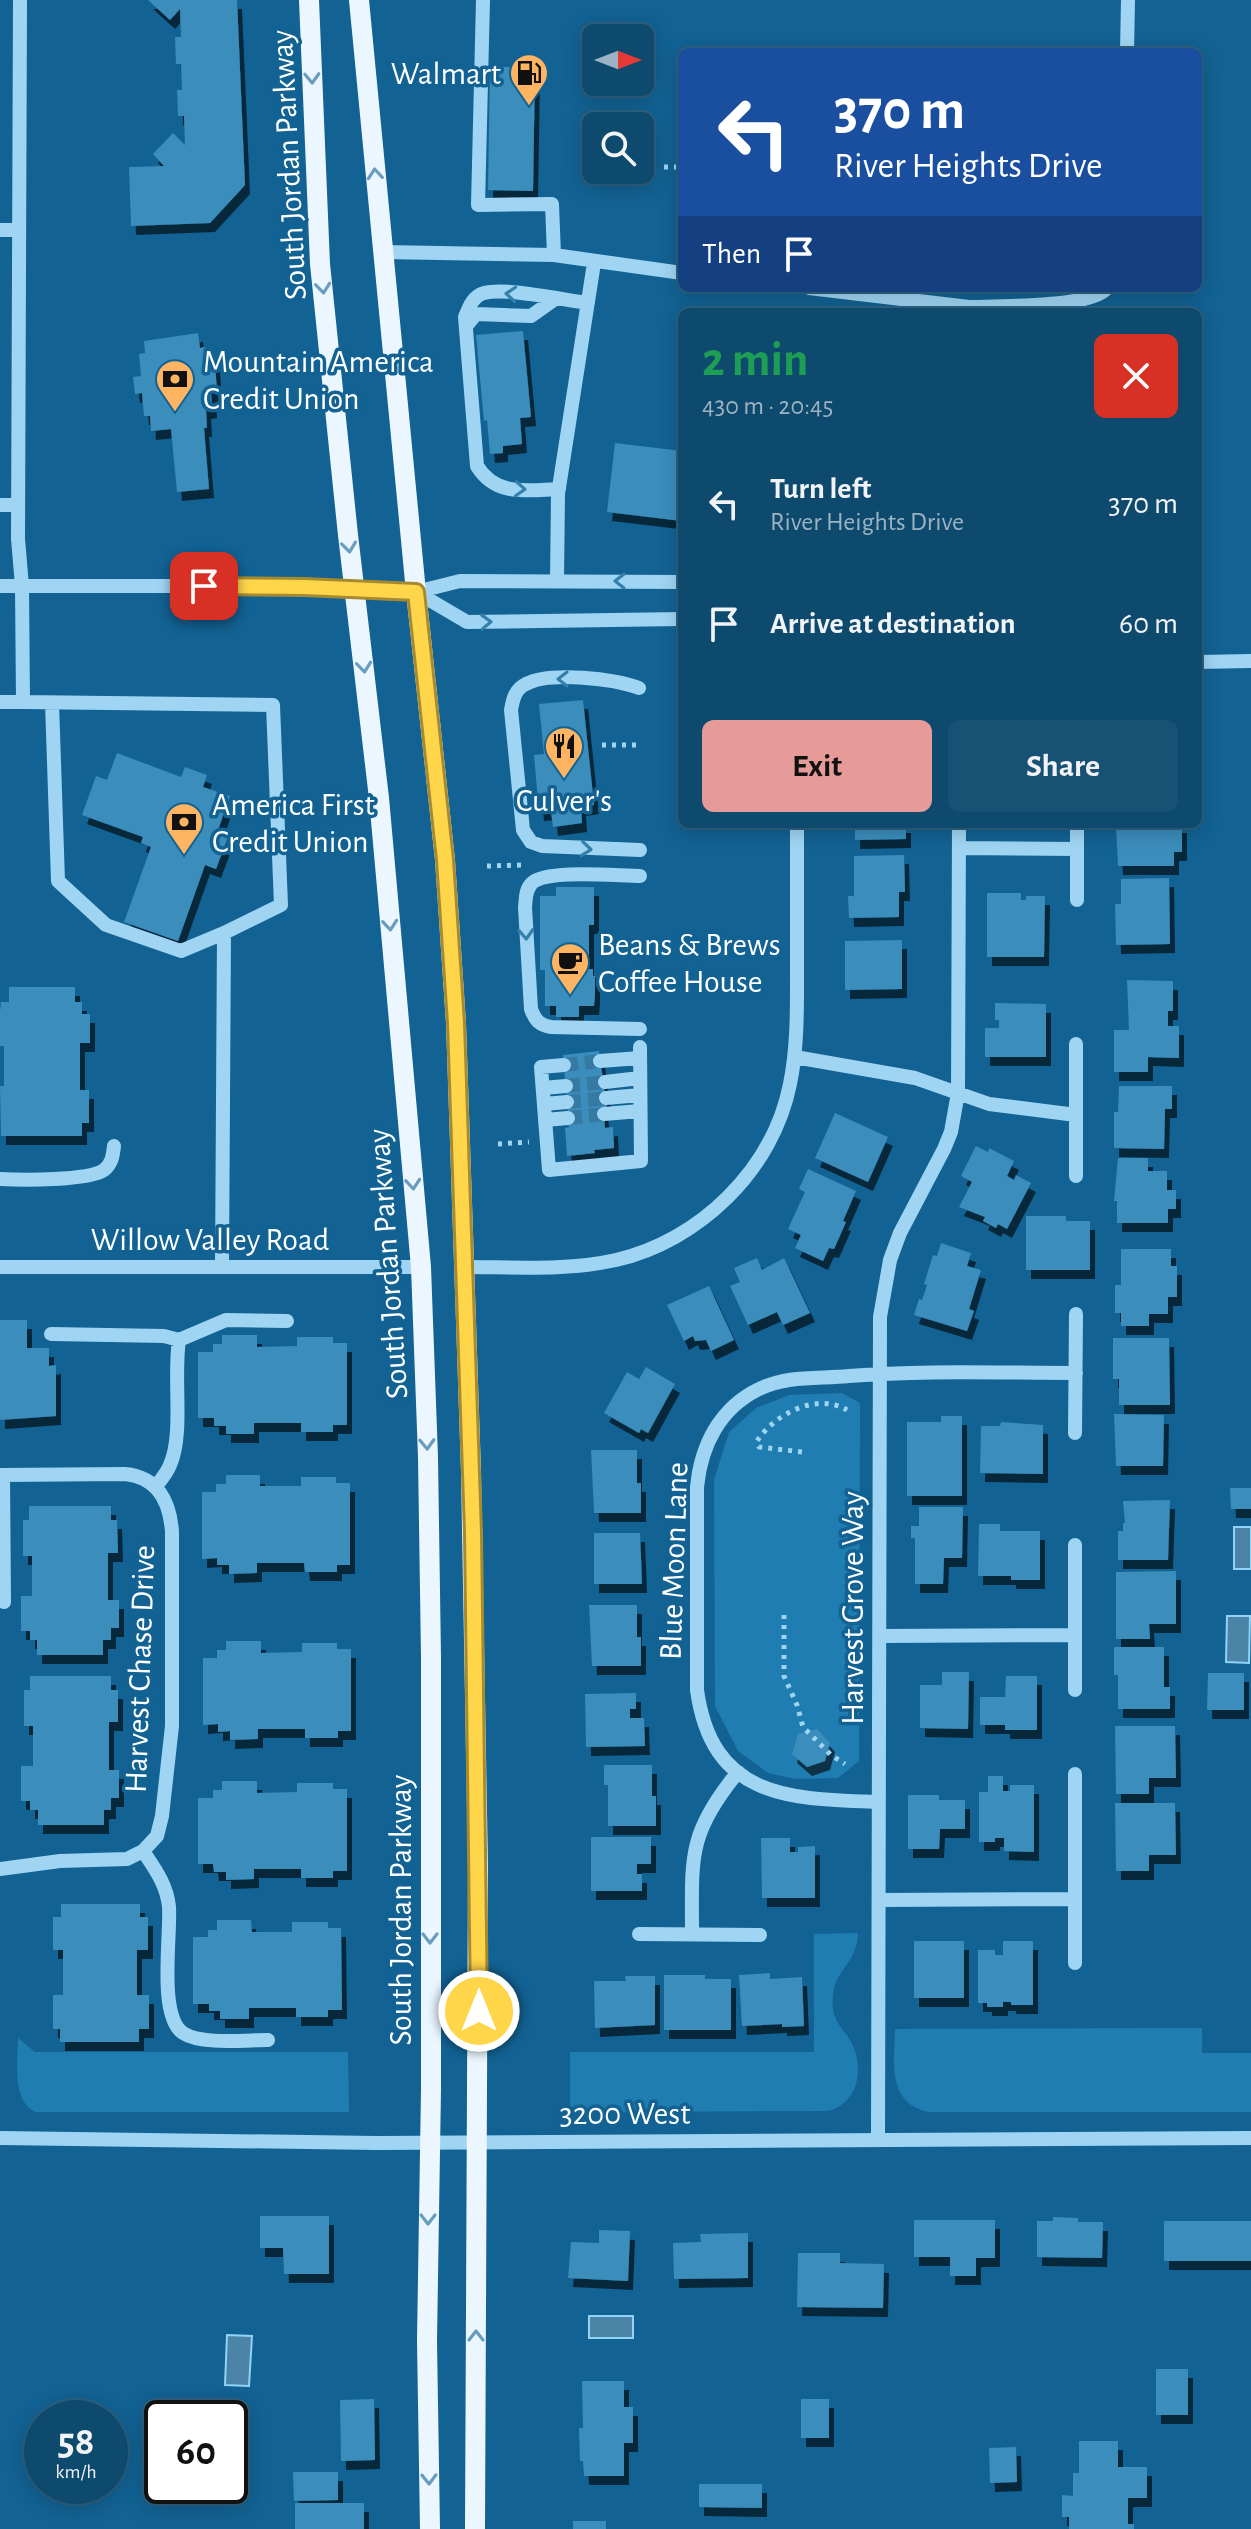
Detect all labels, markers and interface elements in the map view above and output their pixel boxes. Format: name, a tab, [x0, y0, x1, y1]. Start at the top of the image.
north arrow	[582, 24, 654, 96]
map controls	[582, 24, 654, 184]
street label: South Jordan Parkway	[266, 29, 312, 301]
fuel station icon: Walmart	[508, 52, 550, 107]
place label: Walmart	[391, 58, 501, 90]
one-way arrow	[303, 72, 320, 85]
icon: left	[702, 80, 806, 184]
text: 370 m	[834, 83, 965, 139]
button: search	[582, 112, 654, 184]
text: River Heights Drive	[834, 148, 1103, 184]
one-way arrow	[367, 167, 384, 180]
icon: arrive	[777, 232, 821, 276]
text: Then	[702, 239, 761, 269]
one-way arrow	[314, 282, 331, 295]
one-way arrow	[504, 286, 517, 303]
button: close	[1094, 334, 1178, 418]
text: 2 min	[702, 337, 809, 385]
place label: Mountain America Credit Union	[203, 346, 434, 415]
bank icon: Mountain America Credit Union	[154, 358, 196, 413]
text: 430 m · 20:45	[702, 393, 833, 419]
text: Turn left	[770, 474, 871, 504]
one-way arrow	[514, 480, 527, 497]
icon: left	[702, 482, 746, 526]
text: 370 m	[1108, 489, 1178, 519]
text: River Heights Drive	[770, 509, 964, 535]
one-way arrow	[341, 541, 358, 554]
pin	[170, 552, 238, 620]
icon: arrive	[182, 564, 226, 608]
one-way arrow	[613, 572, 626, 590]
icon: arrive	[702, 602, 746, 646]
text: Arrive at destination	[770, 609, 1016, 639]
text: 60 m	[1119, 609, 1178, 639]
one-way arrow	[480, 613, 493, 630]
one-way arrow	[355, 661, 372, 674]
one-way arrow	[556, 670, 569, 688]
button: Exit	[702, 720, 932, 812]
button: Share	[948, 720, 1178, 812]
restaurant icon: Culver's	[543, 725, 585, 780]
place label: Culver's	[516, 785, 612, 817]
place label: America First Credit Union	[212, 789, 375, 858]
bank icon: America First Credit Union	[163, 801, 205, 856]
one-way arrow	[580, 840, 593, 857]
one-way arrow	[382, 919, 399, 932]
one-way arrow	[517, 928, 534, 941]
place label: Beans & Brews Coffee House	[598, 929, 781, 998]
cafe icon: Beans & Brews Coffee House	[549, 941, 591, 996]
street label: South Jordan Parkway	[363, 1127, 413, 1400]
one-way arrow	[405, 1178, 422, 1191]
street label: Willow Valley Road	[91, 1224, 329, 1256]
one-way arrow	[419, 1438, 436, 1451]
street label: Blue Moon Lane	[655, 1462, 693, 1661]
street label: Harvest Grove Way	[837, 1491, 869, 1725]
street label: Harvest Chase Drive	[120, 1544, 160, 1794]
street label: South Jordan Parkway	[385, 1774, 417, 2045]
one-way arrow	[421, 1932, 439, 1945]
position arrow	[437, 1969, 521, 2053]
street label: 3200 West	[560, 2098, 690, 2130]
one-way arrow	[419, 2213, 437, 2226]
one-way arrow	[467, 2329, 485, 2342]
speed limit sign: 60	[144, 2400, 248, 2504]
text: 58	[57, 2422, 94, 2462]
text: km/h	[55, 2462, 97, 2482]
one-way arrow	[420, 2473, 438, 2486]

